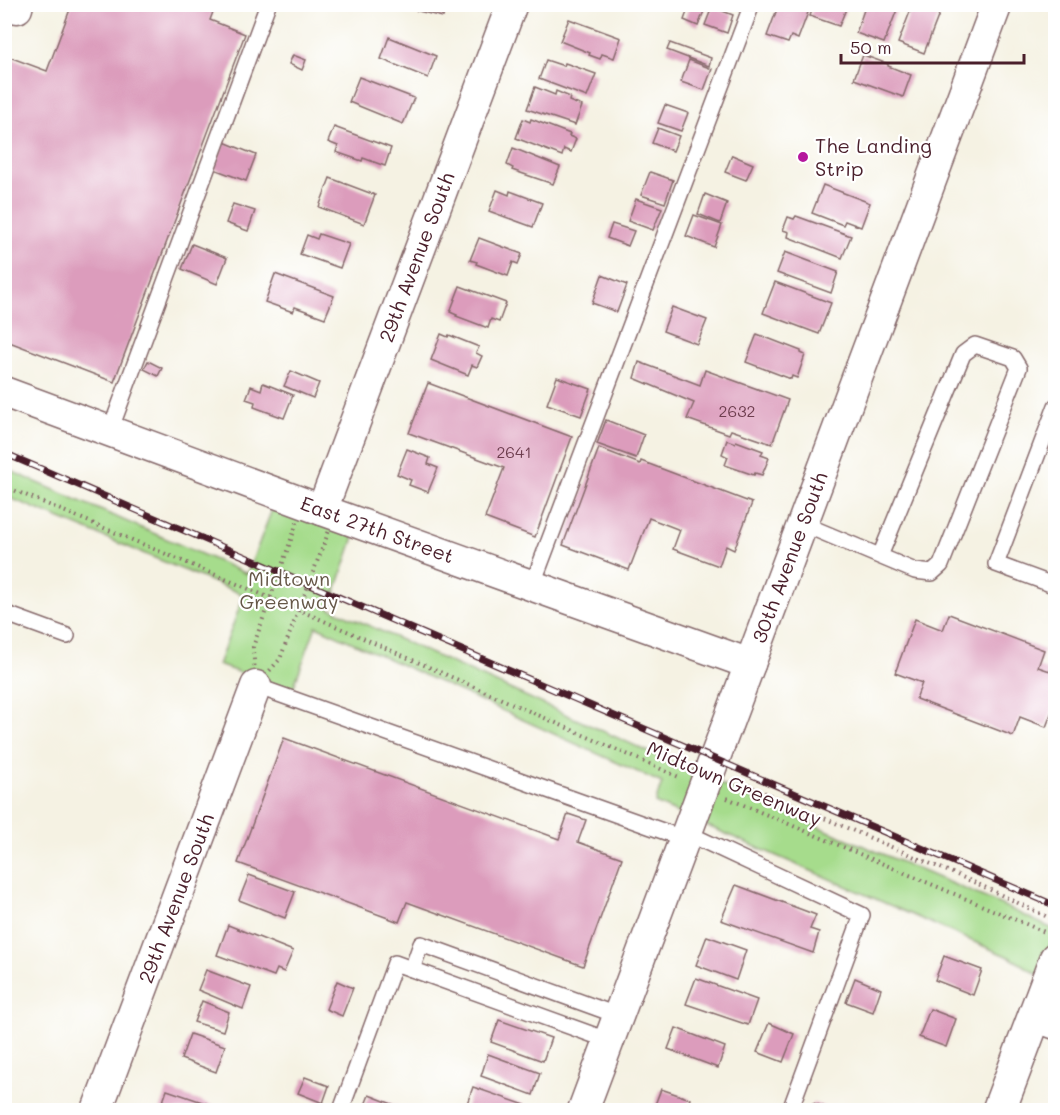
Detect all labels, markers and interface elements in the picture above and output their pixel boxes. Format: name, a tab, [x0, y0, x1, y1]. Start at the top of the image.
scale bar	[841, 27, 1024, 65]
text: 50 m	[850, 35, 892, 59]
place label: The Landing Strip	[815, 132, 932, 181]
marker: The Landing Strip	[796, 150, 810, 164]
street label: 29th Avenue South	[372, 168, 460, 345]
house number: 2632	[719, 400, 755, 421]
house number: 2641	[496, 441, 532, 462]
street label: 30th Avenue South	[745, 468, 833, 646]
street label: East 27th Street	[297, 489, 458, 569]
park label: Midtown Greenway	[239, 565, 339, 614]
street label: Midtown Greenway	[643, 734, 826, 832]
street label: 29th Avenue South	[132, 810, 219, 987]

